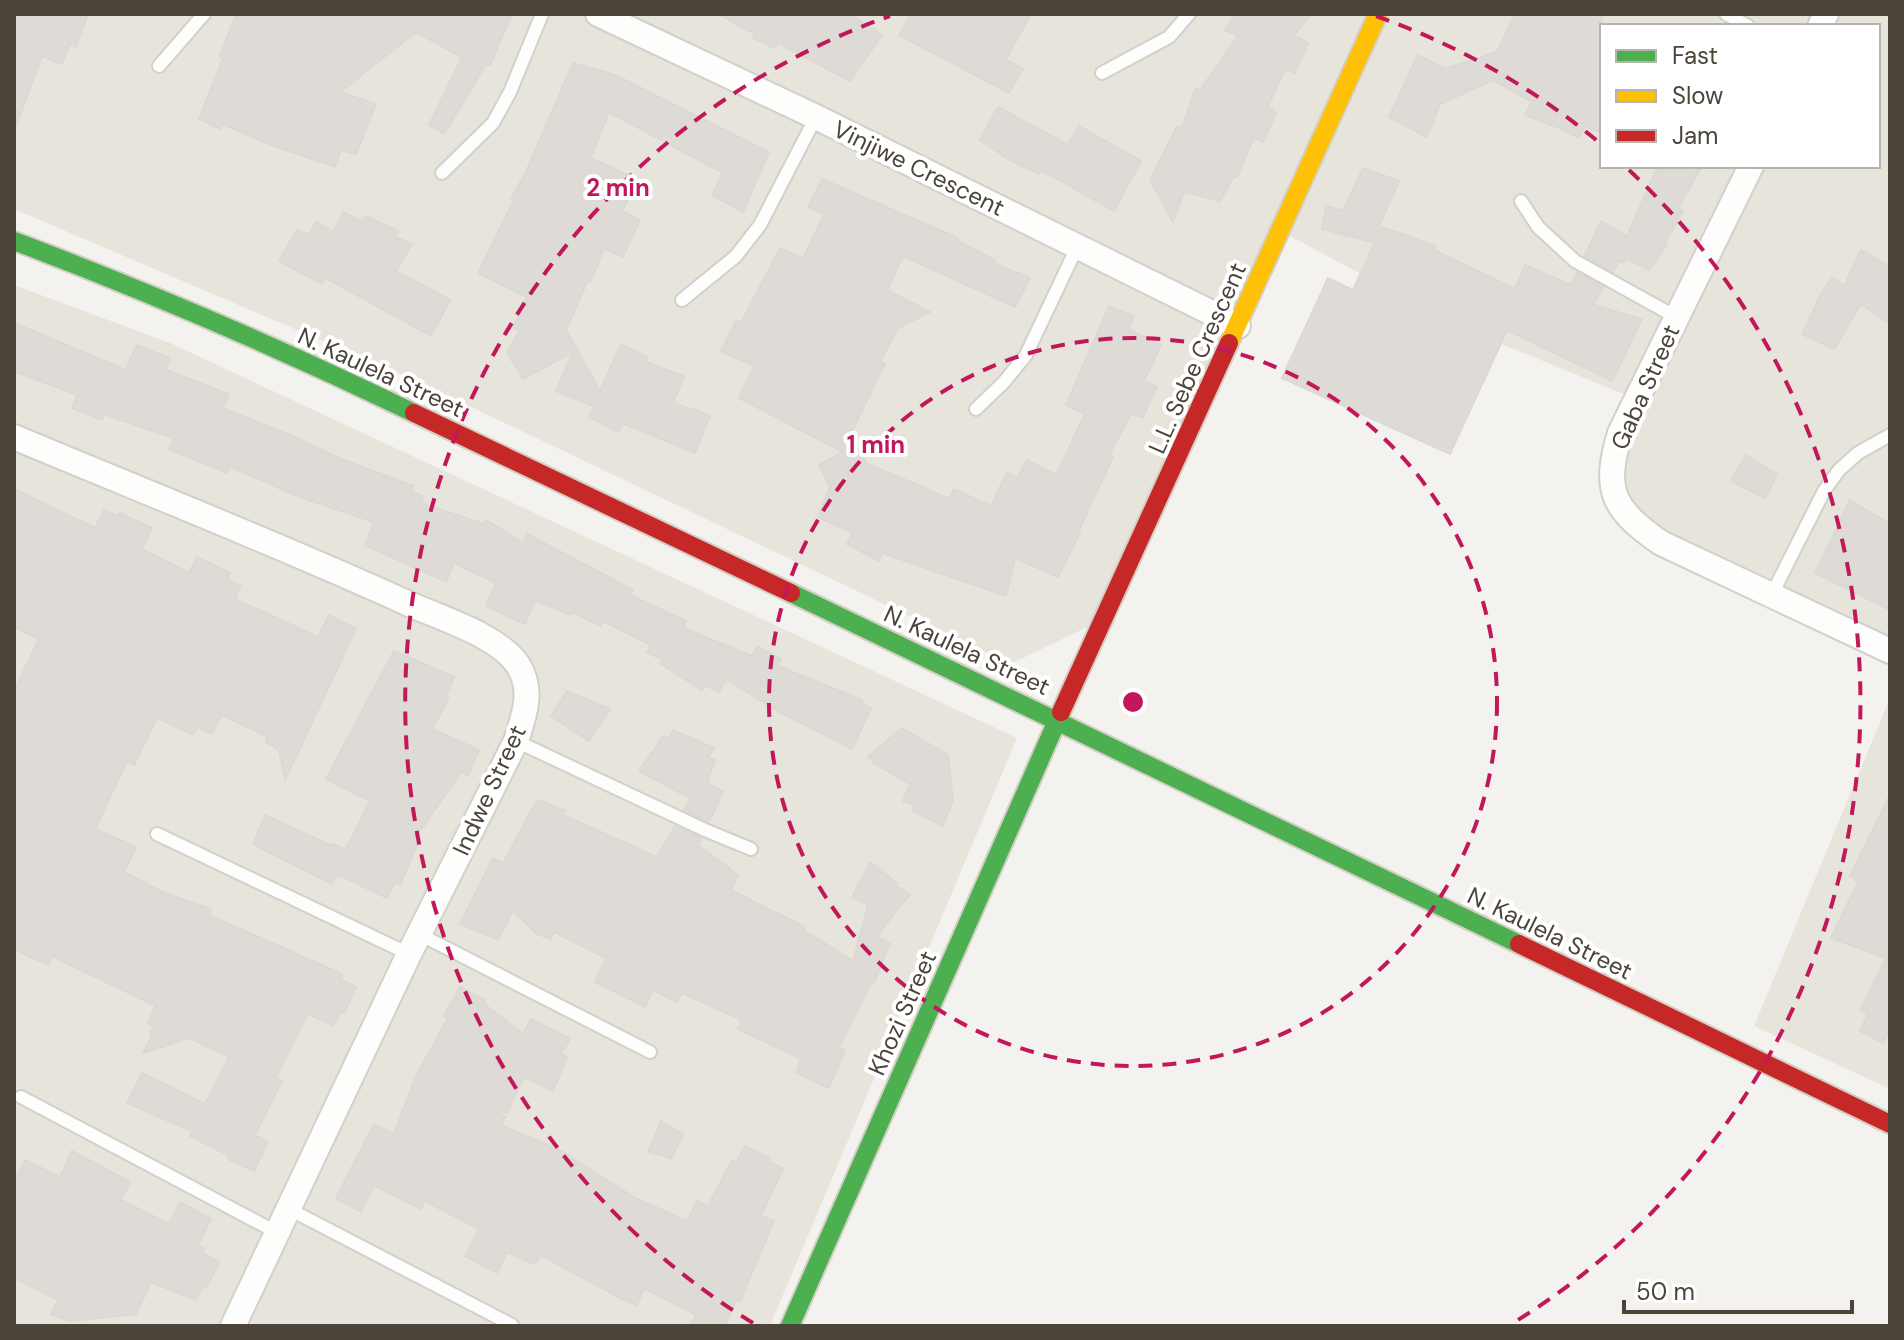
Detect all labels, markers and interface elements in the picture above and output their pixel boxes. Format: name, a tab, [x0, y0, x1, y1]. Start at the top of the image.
legend	[1600, 24, 1880, 168]
text: Fast	[1672, 40, 1718, 71]
text: Slow	[1672, 80, 1723, 111]
street label: Vinjiwe Crescent	[828, 113, 1010, 223]
text: Jam	[1672, 120, 1718, 151]
text: 2 min	[586, 172, 650, 203]
street label: L.L. Sebe Crescent	[1141, 258, 1253, 458]
street label: N. Kaulela Street	[293, 320, 469, 424]
street label: Gaba Street	[1604, 320, 1686, 454]
text: 1 min	[847, 429, 905, 460]
street label: N. Kaulela Street	[879, 598, 1055, 702]
centre of rings	[1119, 688, 1147, 716]
street label: Indwe Street	[445, 720, 533, 860]
street label: N. Kaulela Street	[1462, 880, 1638, 986]
street label: Khozi Street	[861, 946, 943, 1080]
scale bar	[1624, 1264, 1852, 1314]
text: 50 m	[1636, 1276, 1695, 1307]

